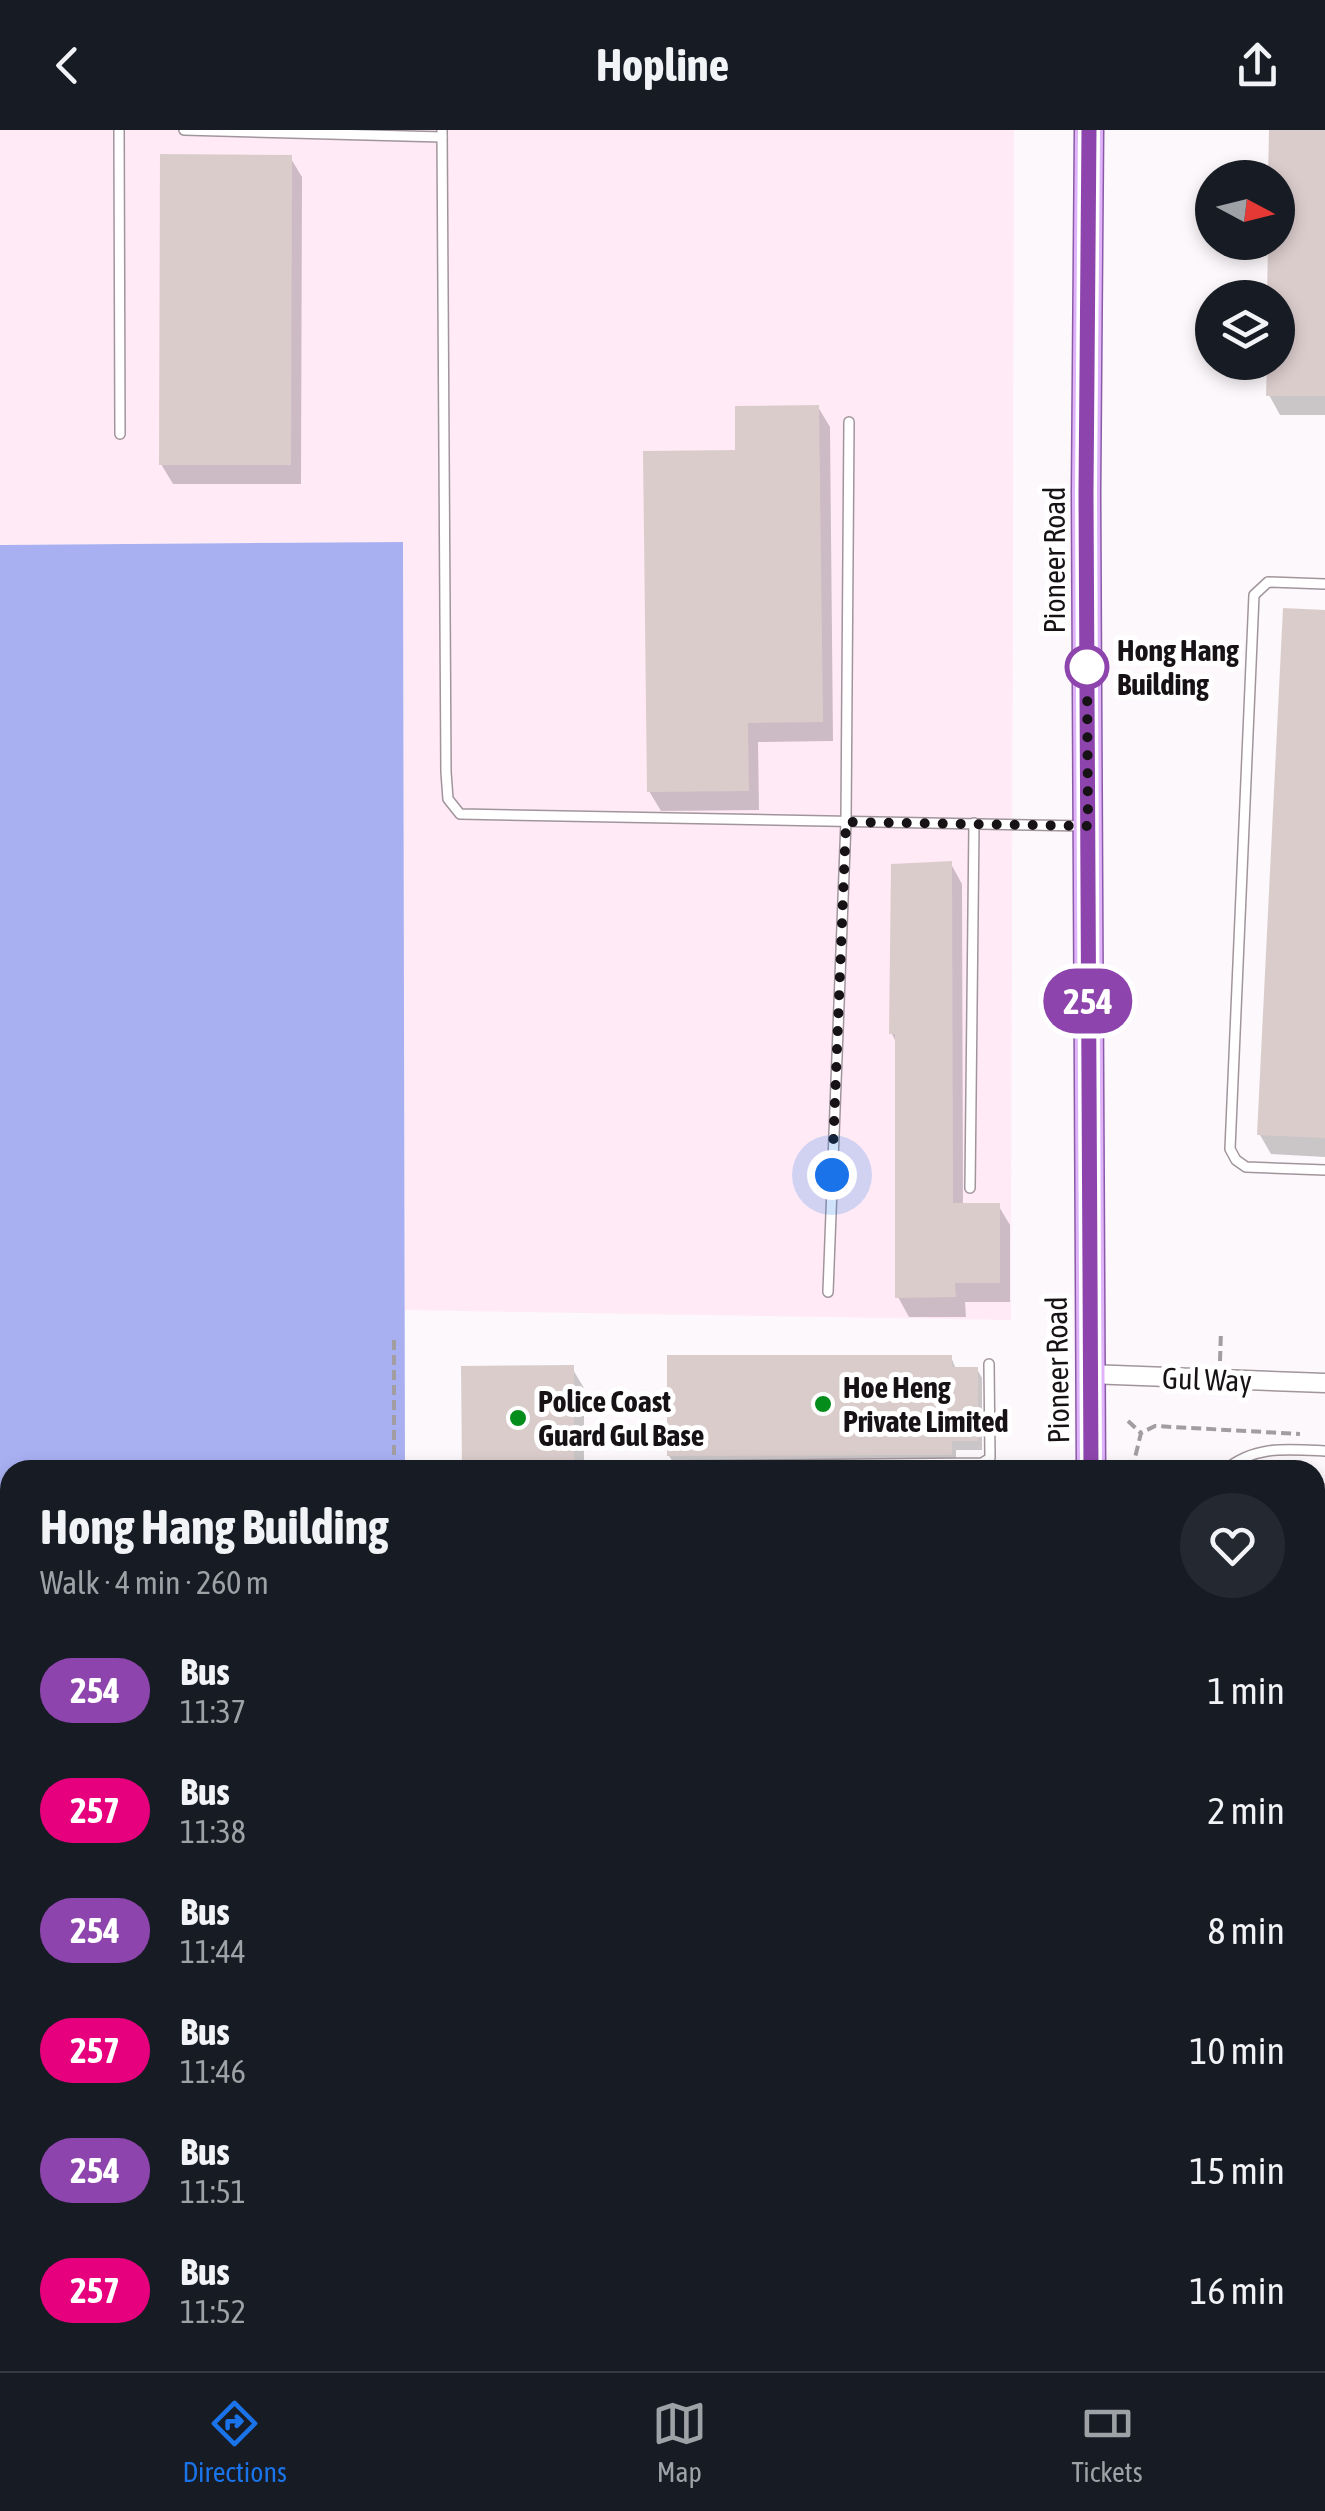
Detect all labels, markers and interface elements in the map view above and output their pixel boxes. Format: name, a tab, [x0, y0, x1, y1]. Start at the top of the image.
icon: back	[40, 38, 95, 93]
icon: share	[1230, 38, 1285, 93]
text: Hopline	[596, 39, 729, 91]
north arrow	[1195, 160, 1295, 260]
map controls	[1195, 160, 1295, 380]
button: layers	[1195, 280, 1295, 380]
street label: Pioneer Road	[1037, 487, 1071, 633]
place label: Hong Hang Building	[1117, 633, 1239, 701]
marker: Hong Hang Building	[1066, 646, 1108, 688]
line badge: 254	[1030, 968, 1146, 1034]
text: 254	[1063, 981, 1113, 1021]
your location	[807, 1150, 857, 1200]
street label: Pioneer Road	[1039, 1296, 1075, 1444]
street label: Gul Way	[1162, 1360, 1252, 1398]
place label: Hoe Heng Private Limited	[843, 1370, 1009, 1438]
place label: Police Coast Guard Gul Base	[538, 1384, 704, 1452]
marker: Hoe Heng Private Limited	[812, 1393, 834, 1415]
marker: Police Coast Guard Gul Base	[507, 1407, 529, 1429]
button: heart	[1180, 1493, 1285, 1598]
text: Hong Hang Building	[40, 1499, 389, 1554]
text: Walk · 4 min · 260 m	[40, 1564, 269, 1601]
text: Bus	[180, 1650, 230, 1693]
text: 1 min	[1207, 1669, 1285, 1712]
text: 254	[70, 1670, 120, 1710]
text: 11:37	[180, 1693, 246, 1730]
text: Bus	[180, 1770, 230, 1813]
text: 2 min	[1207, 1789, 1285, 1832]
text: 257	[70, 1790, 120, 1830]
text: 11:38	[180, 1813, 246, 1850]
text: Bus	[180, 1890, 230, 1933]
text: 8 min	[1207, 1909, 1285, 1952]
text: 254	[70, 1910, 120, 1950]
text: 11:44	[180, 1933, 246, 1970]
text: Bus	[180, 2010, 230, 2053]
text: 10 min	[1190, 2029, 1285, 2072]
text: 257	[70, 2030, 120, 2070]
text: 11:46	[180, 2053, 246, 2090]
text: Bus	[180, 2130, 230, 2173]
text: 15 min	[1190, 2149, 1285, 2192]
text: 254	[70, 2150, 120, 2190]
text: 11:51	[180, 2173, 246, 2210]
text: Bus	[180, 2250, 230, 2293]
text: 16 min	[1190, 2269, 1285, 2312]
text: 257	[70, 2270, 120, 2310]
text: 11:52	[180, 2293, 246, 2330]
tab: Directions	[182, 2396, 287, 2488]
tab: Map	[652, 2396, 707, 2488]
tab: Tickets	[1072, 2396, 1143, 2488]

